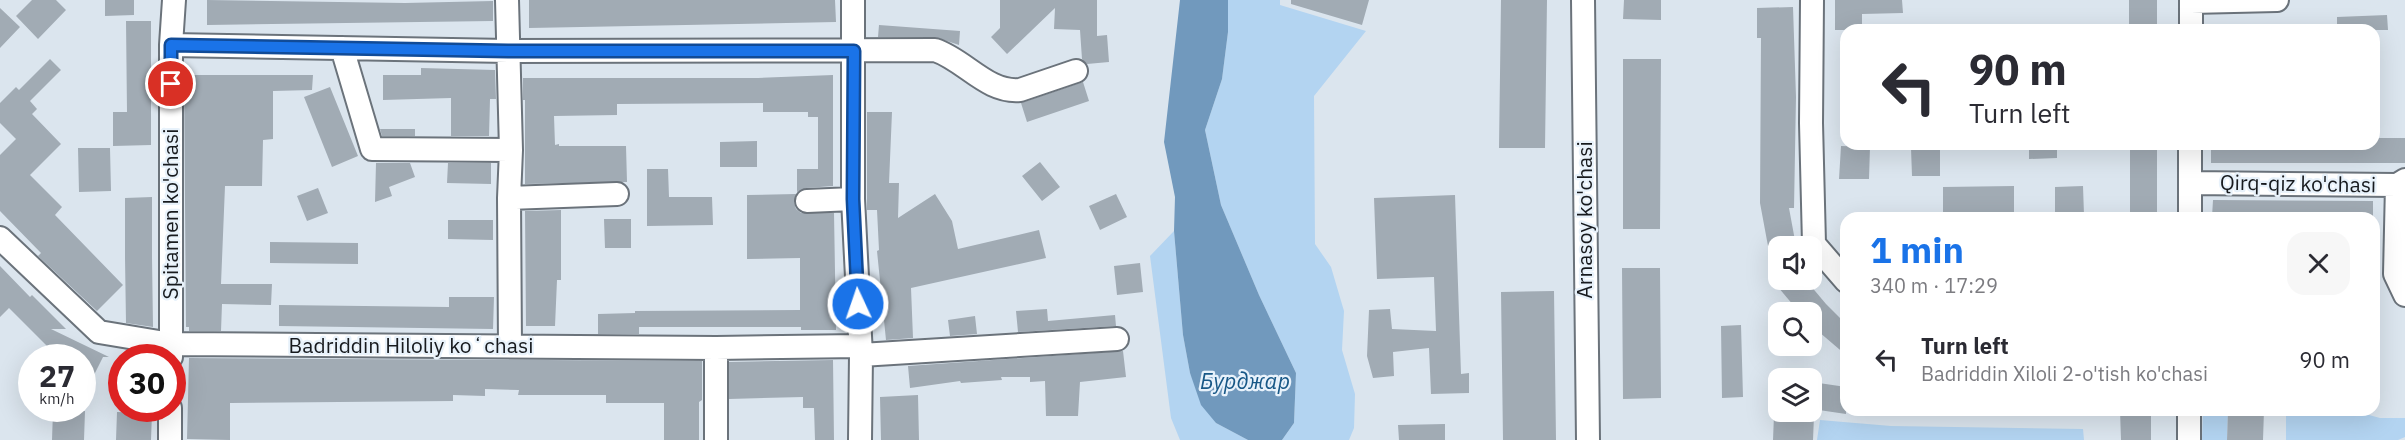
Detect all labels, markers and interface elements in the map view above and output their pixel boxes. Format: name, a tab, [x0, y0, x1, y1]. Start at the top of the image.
text: 90 m	[1969, 42, 2067, 97]
icon: left	[1870, 48, 1948, 126]
pin	[145, 58, 196, 109]
icon: arrive	[154, 67, 187, 100]
text: Turn left	[1969, 95, 2070, 130]
street label: Spitamen ko'chasi	[156, 129, 184, 299]
street label: Arnasoy ko'chasi	[1570, 141, 1598, 299]
street label: Qirq-qiz ko'chasi	[2220, 168, 2376, 198]
text: 1 min	[1870, 226, 1964, 273]
button: close	[2287, 232, 2350, 295]
map controls	[1768, 236, 1822, 422]
button: sound	[1768, 236, 1822, 290]
position arrow	[826, 272, 890, 336]
text: 340 m · 17:29	[1870, 272, 1998, 299]
button: search	[1768, 302, 1822, 356]
street label: Badriddin Hiloliy koʻchasi	[289, 331, 533, 359]
text: Turn left	[1921, 331, 2009, 360]
icon: left	[1870, 343, 1903, 376]
speed limit sign: 30	[108, 344, 186, 422]
text: 90 m	[2299, 345, 2350, 374]
text: 27	[39, 356, 75, 395]
text: Badriddin Xiloli 2-o'tish ko'chasi	[1921, 360, 2208, 387]
water label: Бурджар	[1200, 366, 1290, 395]
button: layers	[1768, 368, 1822, 422]
text: km/h	[39, 389, 75, 408]

